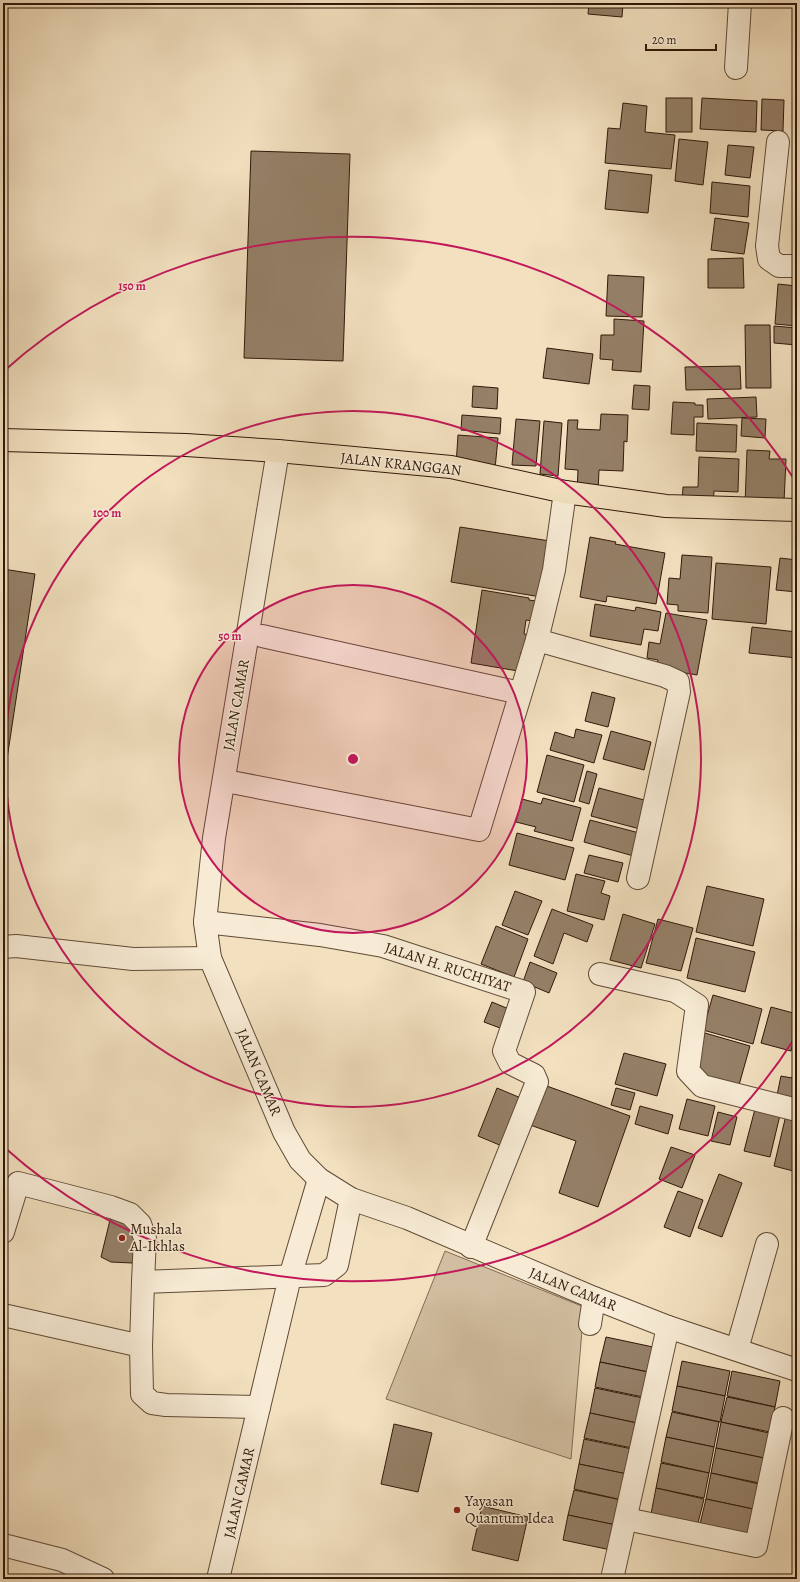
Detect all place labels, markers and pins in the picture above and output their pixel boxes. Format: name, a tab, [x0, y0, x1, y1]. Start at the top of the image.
centre of rings	[346, 752, 360, 766]
place label: Mushala Al-Ikhlas	[129, 1219, 185, 1256]
marker: Mushala Al-Ikhlas	[117, 1233, 127, 1243]
place label: Yayasan Quantum Idea	[464, 1491, 554, 1528]
marker: Yayasan Quantum Idea	[452, 1505, 462, 1515]

